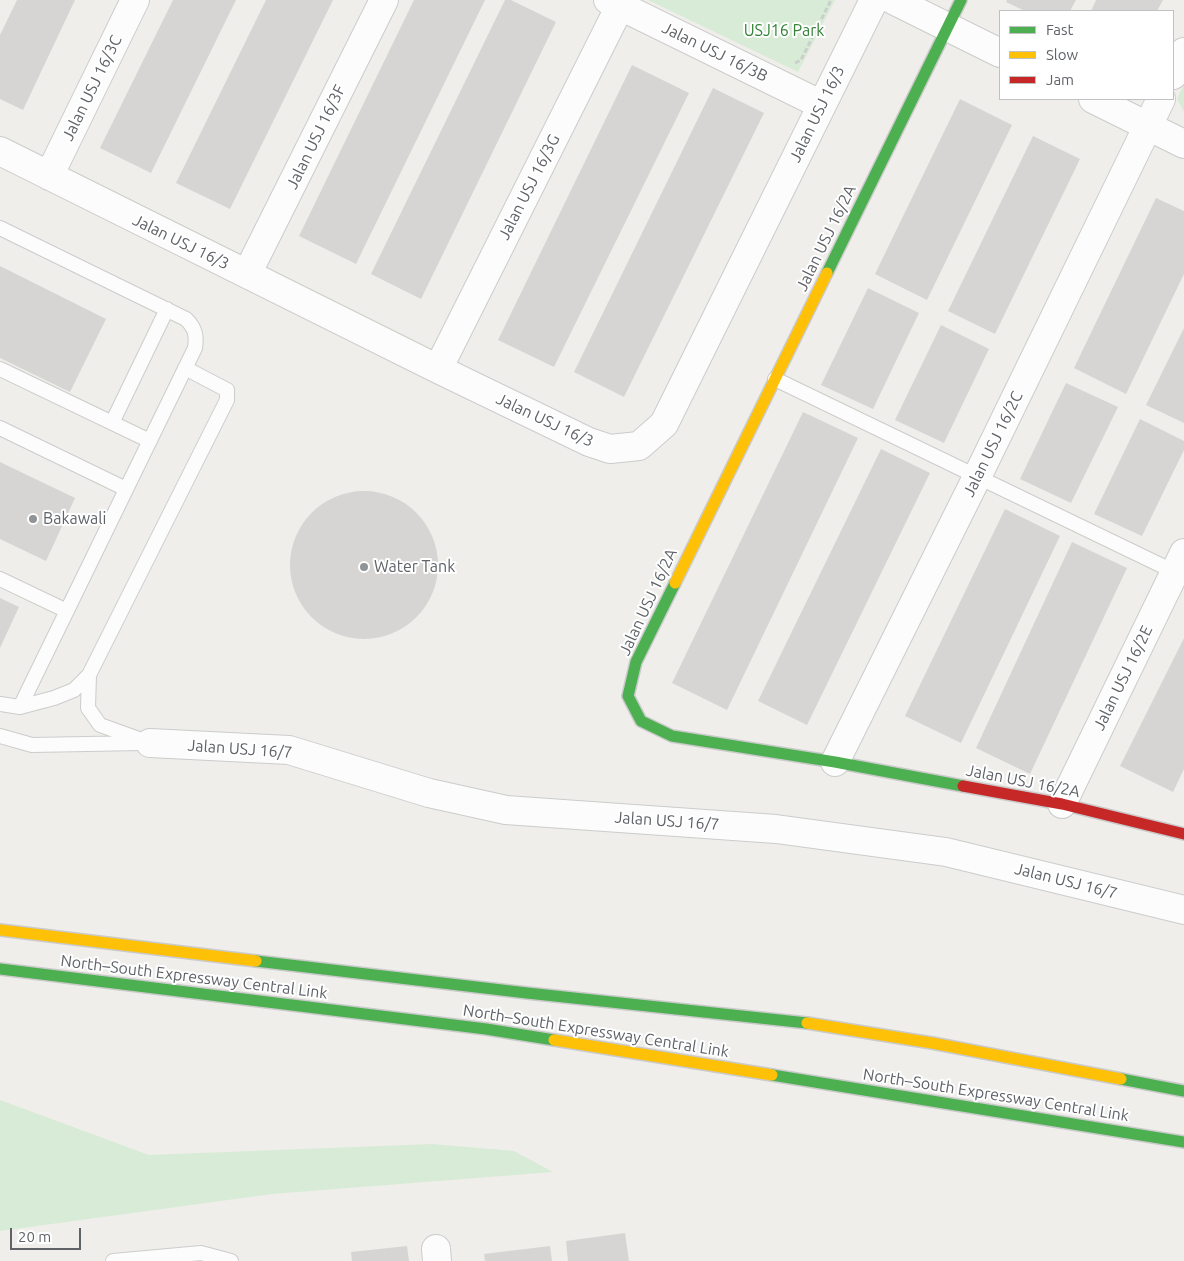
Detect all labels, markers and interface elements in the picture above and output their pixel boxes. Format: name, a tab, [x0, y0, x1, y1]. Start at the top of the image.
legend	[999, 10, 1174, 100]
street label: Jalan USJ 16/3B	[659, 18, 771, 86]
park label: USJ16 Park	[744, 21, 824, 41]
text: Fast	[1046, 21, 1073, 38]
street label: Jalan USJ 16/3C	[58, 32, 126, 144]
text: Slow	[1046, 46, 1078, 63]
street label: Jalan USJ 16/3	[785, 63, 849, 165]
text: Jam	[1046, 71, 1074, 88]
street label: Jalan USJ 16/3F	[282, 82, 350, 192]
street label: Jalan USJ 16/3G	[494, 131, 564, 243]
street label: Jalan USJ 16/2A	[792, 182, 860, 294]
street label: Jalan USJ 16/3	[130, 210, 232, 274]
street label: Jalan USJ 16/2C	[959, 388, 1027, 500]
street label: Jalan USJ 16/3	[493, 389, 597, 451]
place label: Bakawali	[43, 509, 106, 529]
marker: Bakawali	[27, 513, 39, 525]
street label: Jalan USJ 16/2A	[615, 546, 681, 658]
place label: Water Tank	[374, 557, 455, 577]
marker: Water Tank	[358, 561, 370, 573]
street label: Jalan USJ 16/2E	[1089, 623, 1157, 733]
street label: Jalan USJ 16/7	[187, 736, 293, 762]
street label: Jalan USJ 16/2A	[964, 761, 1082, 801]
street label: Jalan USJ 16/7	[614, 808, 720, 834]
street label: Jalan USJ 16/7	[1013, 859, 1119, 903]
street label: North–South Expressway Central Link	[59, 951, 329, 1003]
street label: North–South Expressway Central Link	[462, 1000, 730, 1062]
street label: North–South Expressway Central Link	[862, 1064, 1130, 1126]
scale bar	[12, 1218, 84, 1250]
text: 20 m	[18, 1228, 51, 1245]

